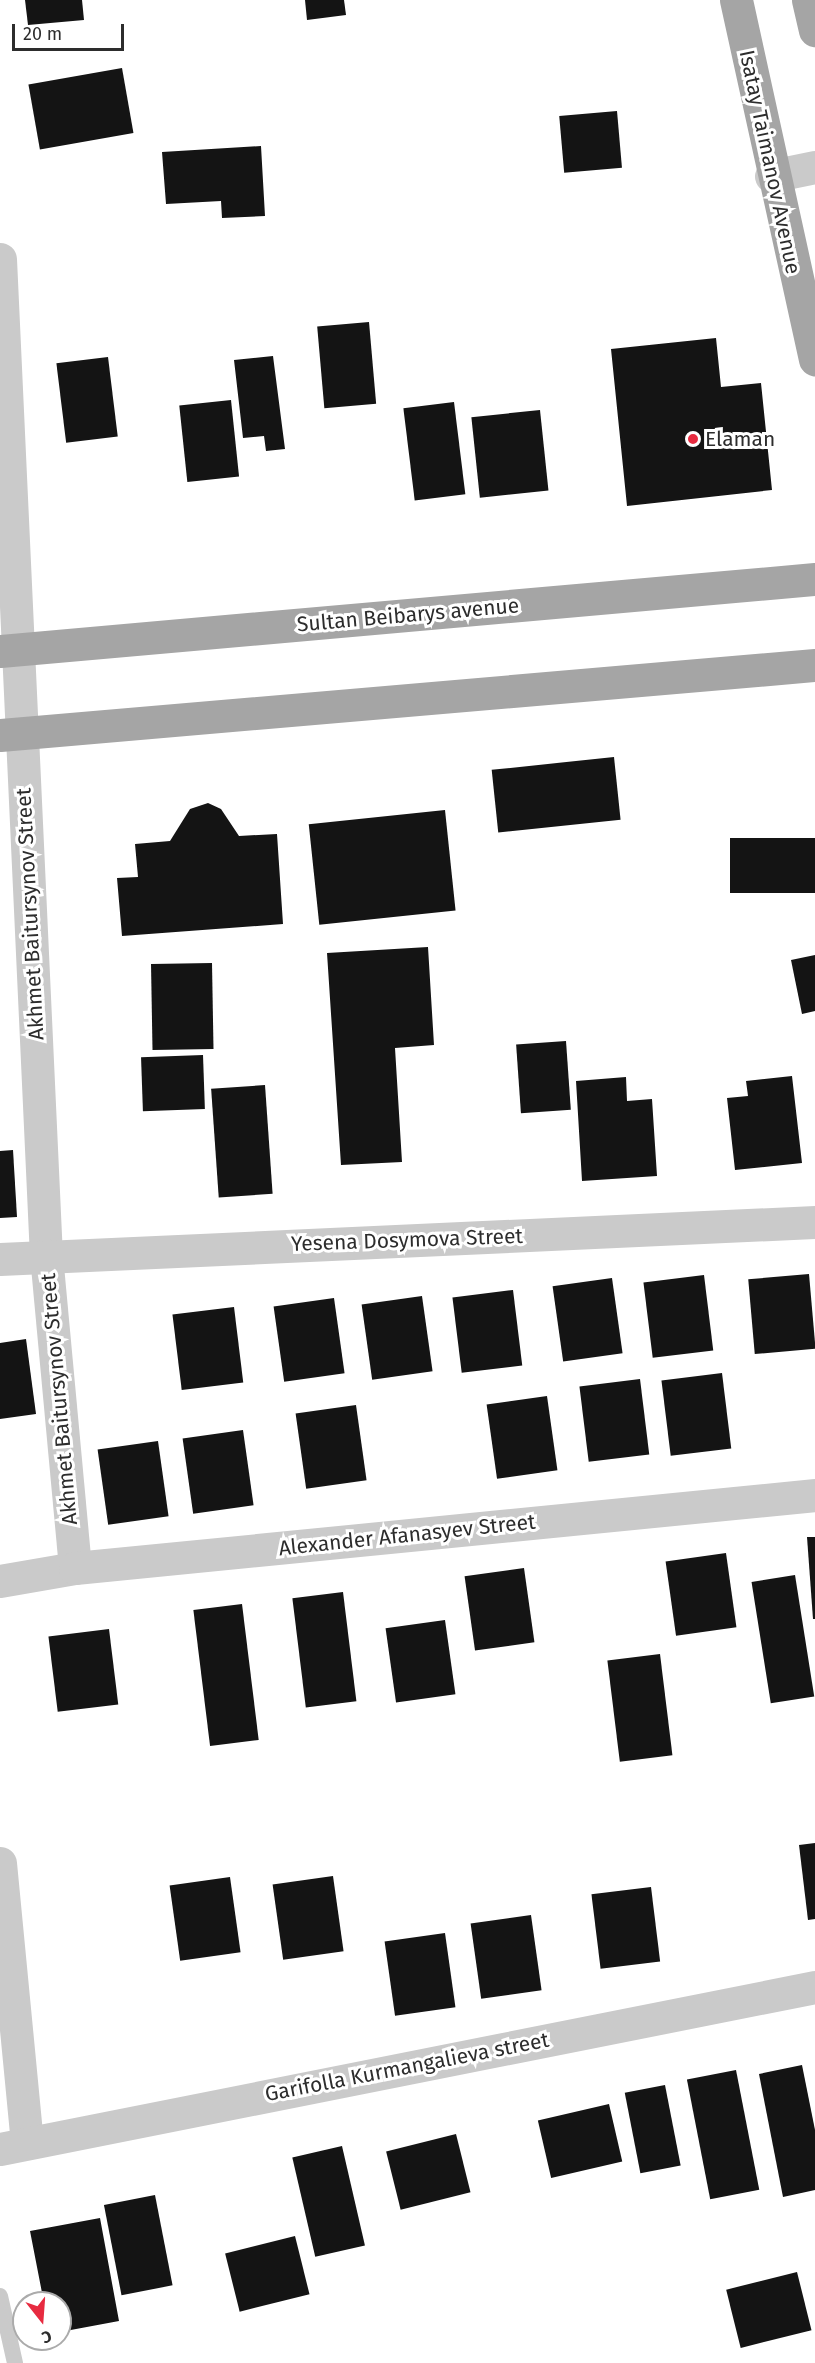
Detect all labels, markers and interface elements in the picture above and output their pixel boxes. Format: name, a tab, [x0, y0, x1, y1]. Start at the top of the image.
scale bar	[15, 12, 128, 50]
text: 20 m	[23, 23, 62, 45]
street label: Isatay Taimanov Avenue	[734, 48, 806, 276]
place label: Elaman	[705, 426, 775, 452]
marker: Elaman	[686, 432, 700, 446]
street label: Sultan Beibarys avenue	[296, 593, 520, 637]
street label: Akhmet Baitursynov Street	[11, 787, 49, 1041]
street label: Yesena Dosymova Street	[291, 1223, 523, 1257]
street label: Akhmet Baitursynov Street	[35, 1272, 83, 1526]
street label: Alexander Afanasyev Street	[277, 1509, 537, 1561]
street label: Garifolla Kurmangalieva street	[263, 2027, 551, 2107]
north arrow	[12, 2291, 72, 2351]
text: С	[40, 2326, 54, 2347]

